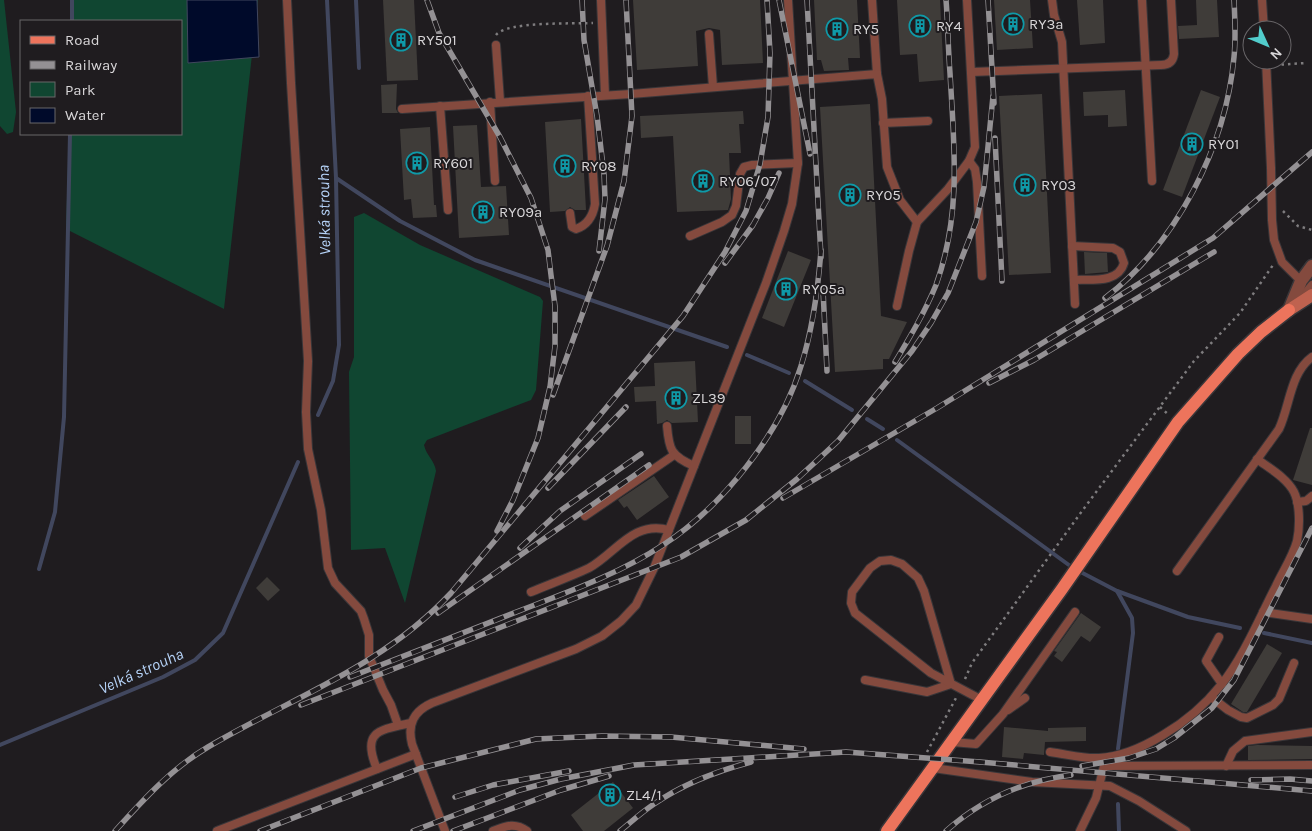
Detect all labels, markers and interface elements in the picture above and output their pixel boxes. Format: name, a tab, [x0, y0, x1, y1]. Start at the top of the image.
building icon: RY3a	[1001, 12, 1025, 36]
building icon: RY4	[908, 14, 932, 38]
place label: RY3a	[1029, 15, 1064, 33]
building icon: RY5	[825, 17, 849, 41]
place label: RY4	[936, 17, 962, 35]
legend	[20, 20, 182, 135]
place label: RY5	[853, 20, 879, 38]
north arrow	[1242, 20, 1292, 70]
building icon: RY501	[389, 28, 413, 52]
text: Road	[65, 31, 100, 49]
place label: RY501	[417, 31, 457, 49]
text: N	[1266, 44, 1286, 63]
text: Railway	[65, 56, 117, 74]
text: Park	[65, 81, 95, 99]
text: Water	[65, 106, 106, 124]
building icon: RY01	[1180, 132, 1204, 156]
place label: RY01	[1208, 135, 1239, 153]
building icon: RY601	[405, 151, 429, 175]
place label: RY601	[433, 154, 473, 172]
building icon: RY08	[553, 154, 577, 178]
place label: RY08	[581, 157, 617, 175]
water label: Velká strouha	[314, 165, 334, 255]
building icon: RY06/07	[691, 169, 715, 193]
place label: RY06/07	[719, 172, 776, 190]
building icon: RY03	[1013, 173, 1037, 197]
place label: RY03	[1041, 176, 1076, 194]
building icon: RY05	[838, 183, 862, 207]
place label: RY05	[866, 186, 901, 204]
building icon: RY09a	[471, 200, 495, 224]
place label: RY09a	[499, 203, 542, 221]
building icon: RY05a	[774, 277, 798, 301]
place label: RY05a	[802, 280, 845, 298]
building icon: ZL39	[664, 386, 688, 410]
place label: ZL39	[692, 389, 725, 407]
water label: Velká strouha	[96, 644, 186, 698]
building icon: ZL4/1	[598, 783, 622, 807]
place label: ZL4/1	[626, 786, 662, 804]

